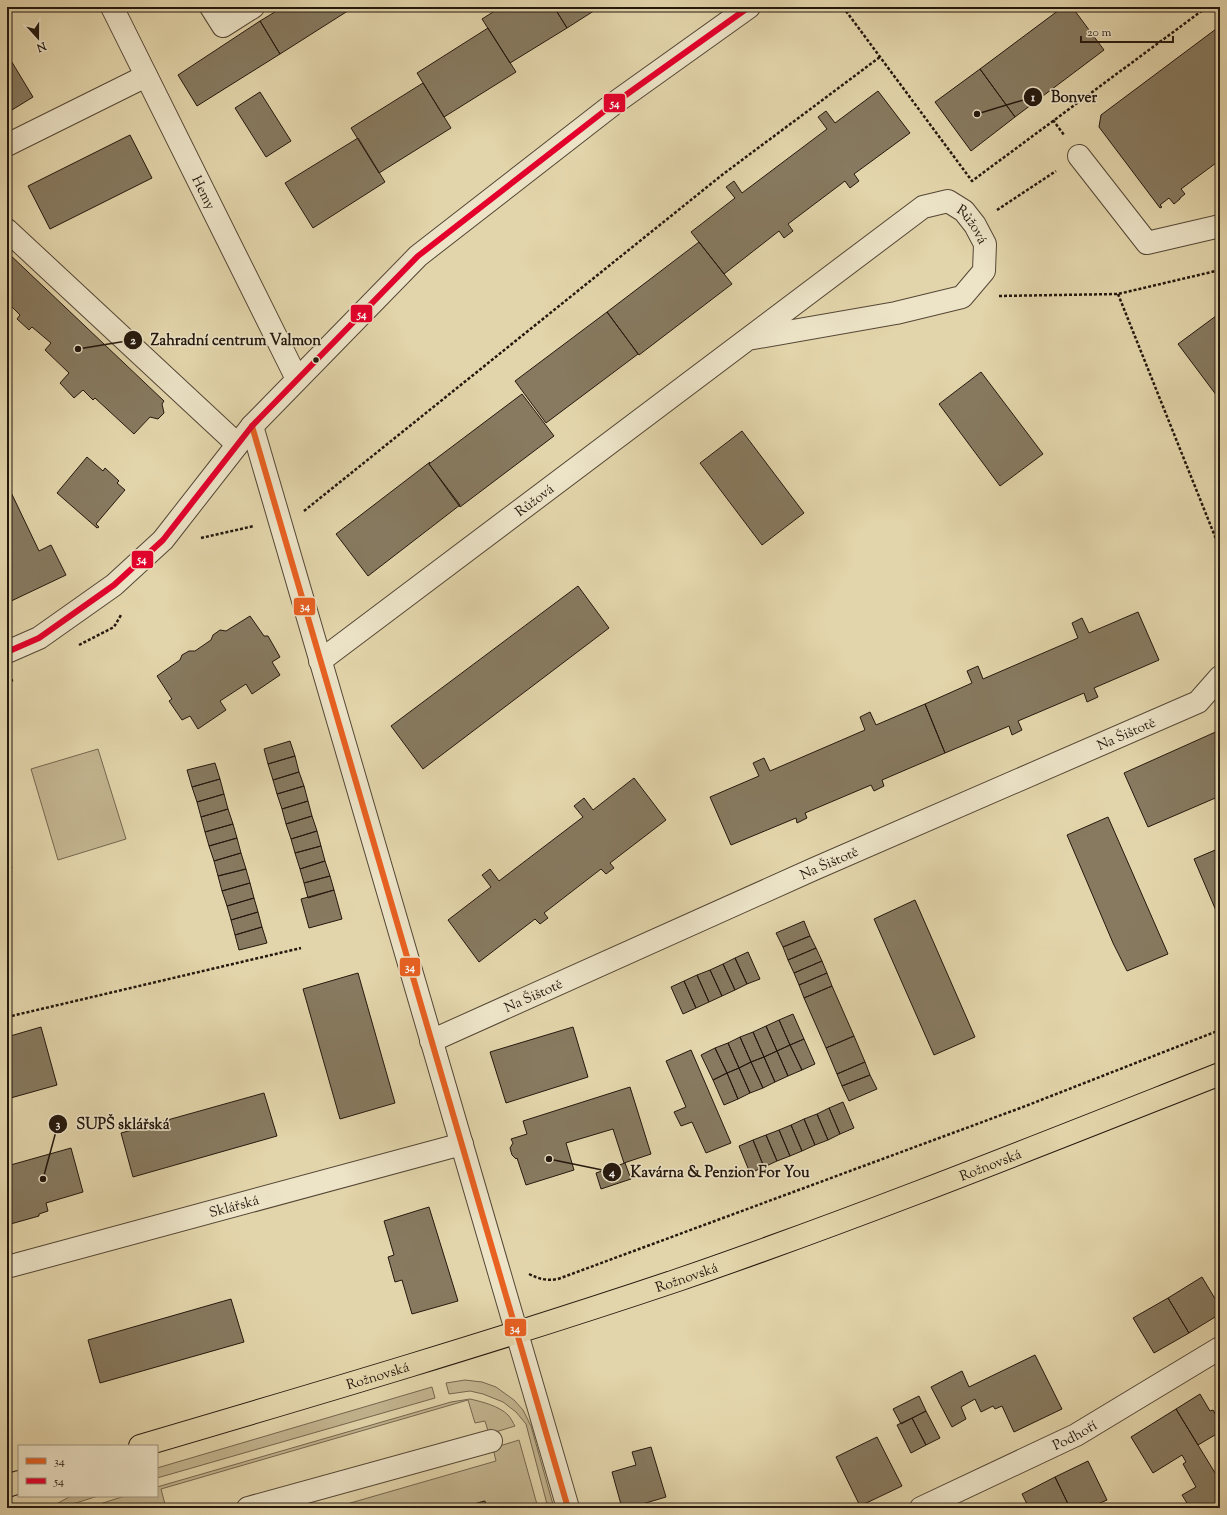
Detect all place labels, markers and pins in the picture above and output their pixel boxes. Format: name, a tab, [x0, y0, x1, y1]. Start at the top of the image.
callout: Bonver	[1023, 83, 1105, 110]
callout: Zahradní centrum Valmon	[123, 327, 329, 354]
unlabelled marker	[311, 355, 321, 365]
callout: SUPŠ sklářská	[48, 1110, 177, 1137]
callout: Kavárna & Penzion For You	[602, 1158, 817, 1185]

